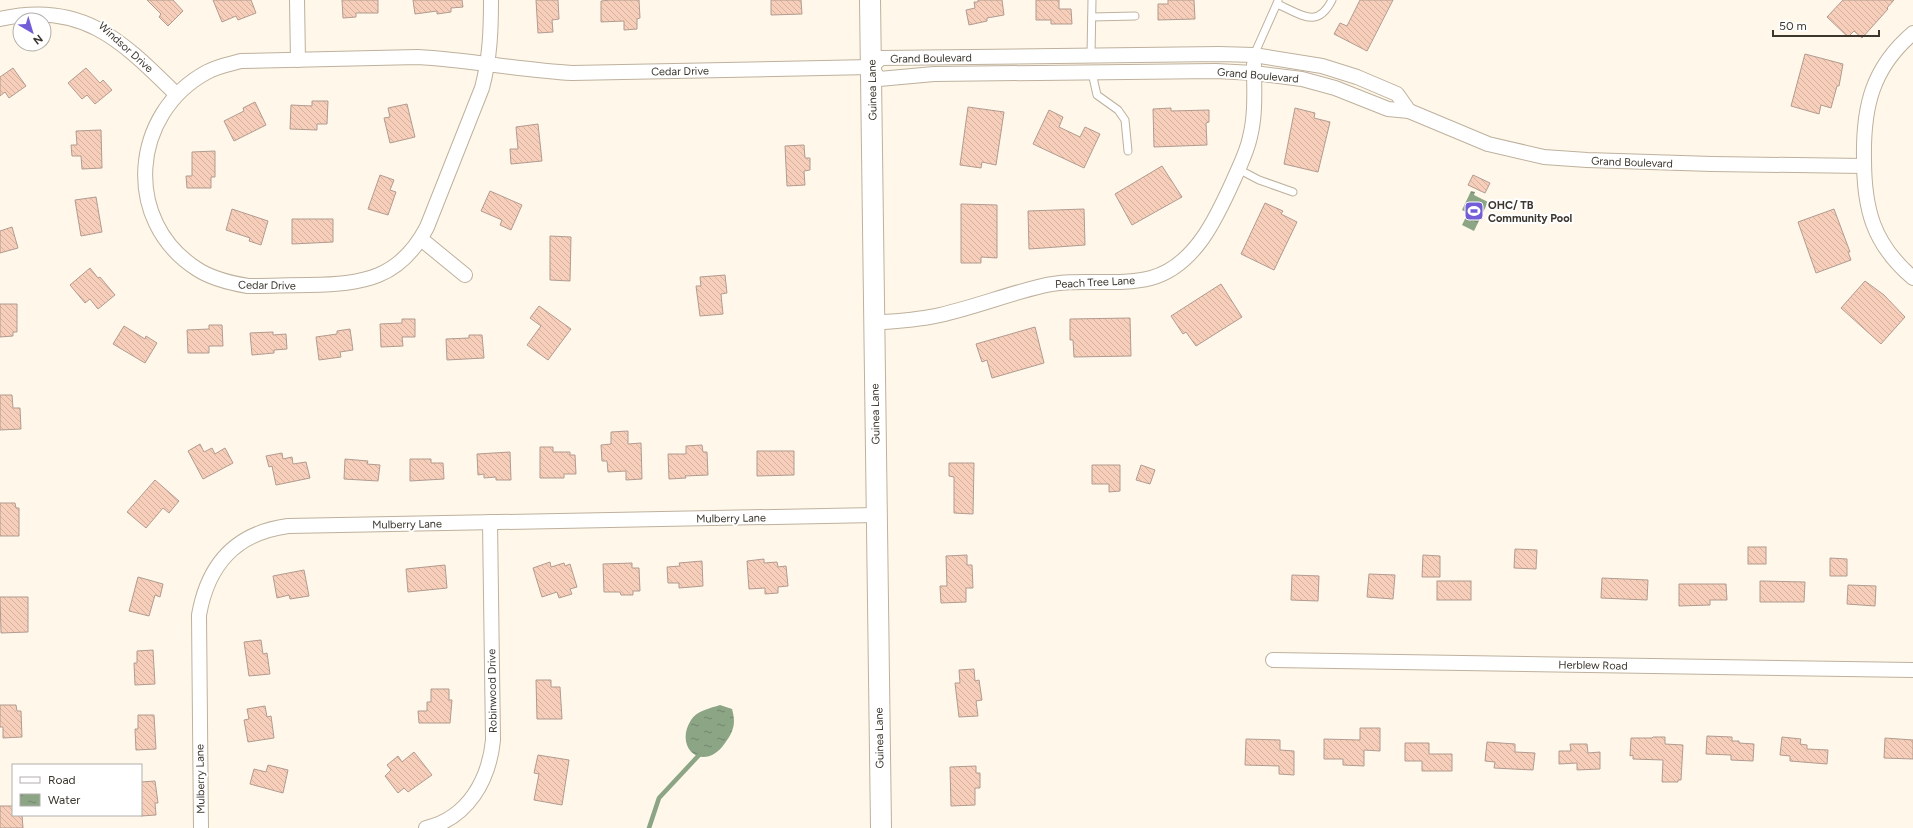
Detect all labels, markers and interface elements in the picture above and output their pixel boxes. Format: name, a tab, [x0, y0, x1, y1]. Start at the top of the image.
north arrow	[12, 12, 52, 52]
scale bar	[1773, 12, 1879, 38]
street label: Windsor Drive	[96, 19, 156, 75]
text: 50 m	[1779, 19, 1807, 33]
text: N	[30, 32, 45, 47]
street label: Grand Boulevard	[890, 51, 972, 66]
street label: Guinea Lane	[865, 59, 880, 121]
street label: Cedar Drive	[651, 64, 709, 79]
street label: Grand Boulevard	[1217, 65, 1299, 86]
street label: Grand Boulevard	[1591, 155, 1673, 170]
place label: OHC/ TB Community Pool	[1488, 199, 1573, 225]
sports icon: OHC/ TB Community Pool	[1463, 200, 1485, 222]
street label: Peach Tree Lane	[1055, 274, 1135, 291]
street label: Cedar Drive	[238, 278, 296, 293]
street label: Guinea Lane	[868, 383, 883, 445]
street label: Mulberry Lane	[696, 511, 766, 526]
street label: Mulberry Lane	[372, 517, 442, 532]
street label: Robinwood Drive	[485, 649, 500, 733]
street label: Herblew Road	[1558, 658, 1628, 673]
street label: Guinea Lane	[872, 707, 887, 769]
street label: Mulberry Lane	[193, 744, 208, 814]
legend	[12, 764, 142, 816]
text: Road	[48, 773, 76, 787]
text: Water	[48, 793, 80, 807]

